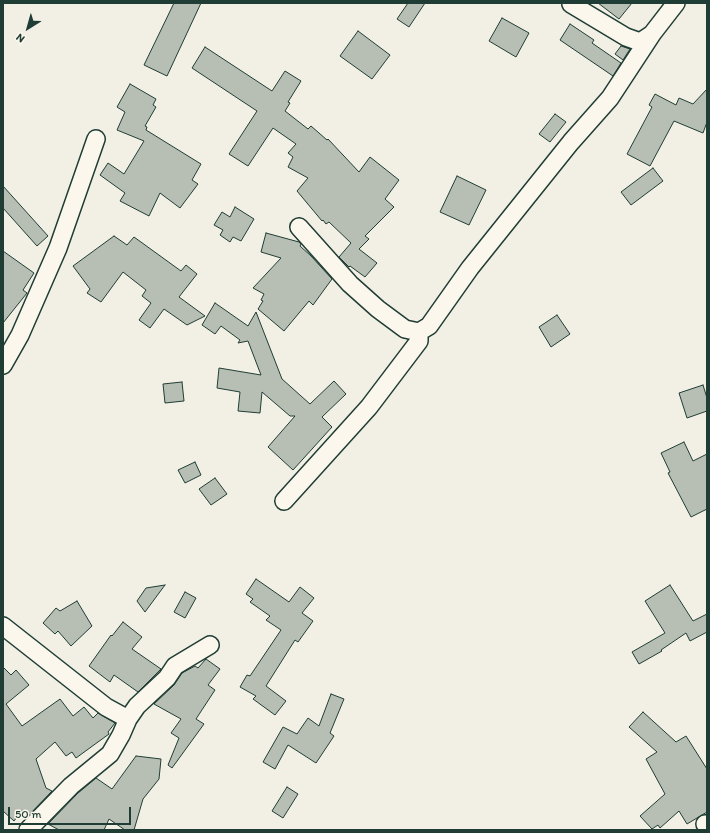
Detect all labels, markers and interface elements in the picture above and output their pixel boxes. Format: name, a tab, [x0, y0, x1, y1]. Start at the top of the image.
north arrow	[8, 8, 48, 48]
text: N	[14, 31, 27, 45]
scale bar	[10, 799, 133, 825]
text: 50 m	[15, 807, 41, 821]

